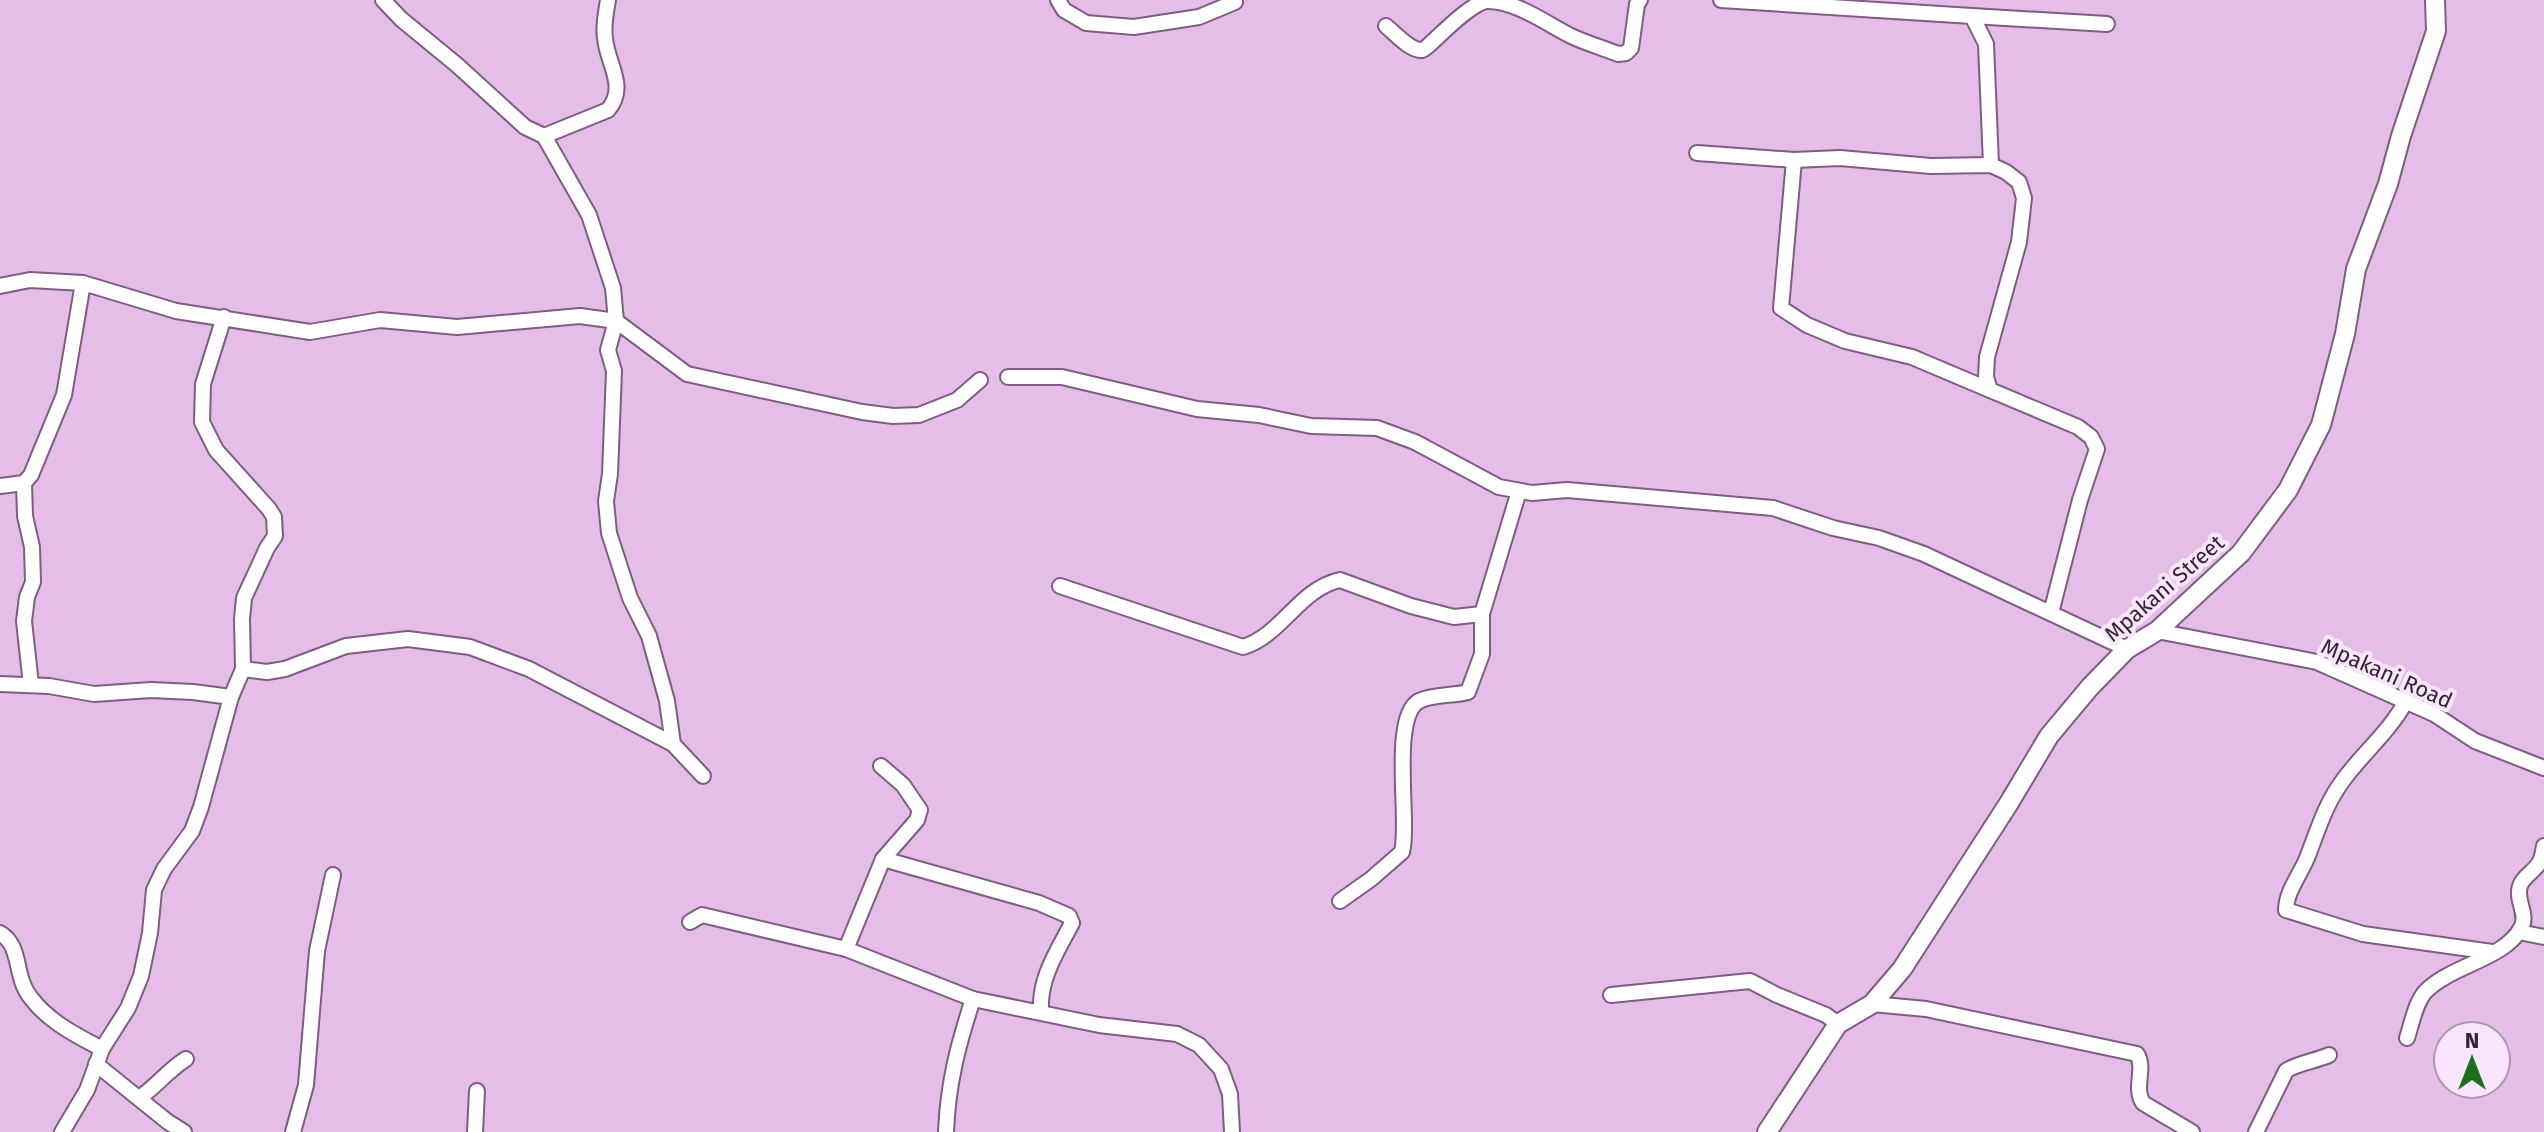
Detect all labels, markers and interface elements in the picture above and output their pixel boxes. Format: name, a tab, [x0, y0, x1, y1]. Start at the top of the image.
street label: Mpakani Street	[2099, 529, 2230, 648]
street label: Mpakani Road	[2317, 633, 2456, 714]
north arrow	[2432, 1020, 2512, 1100]
text: N	[2465, 1027, 2479, 1054]

